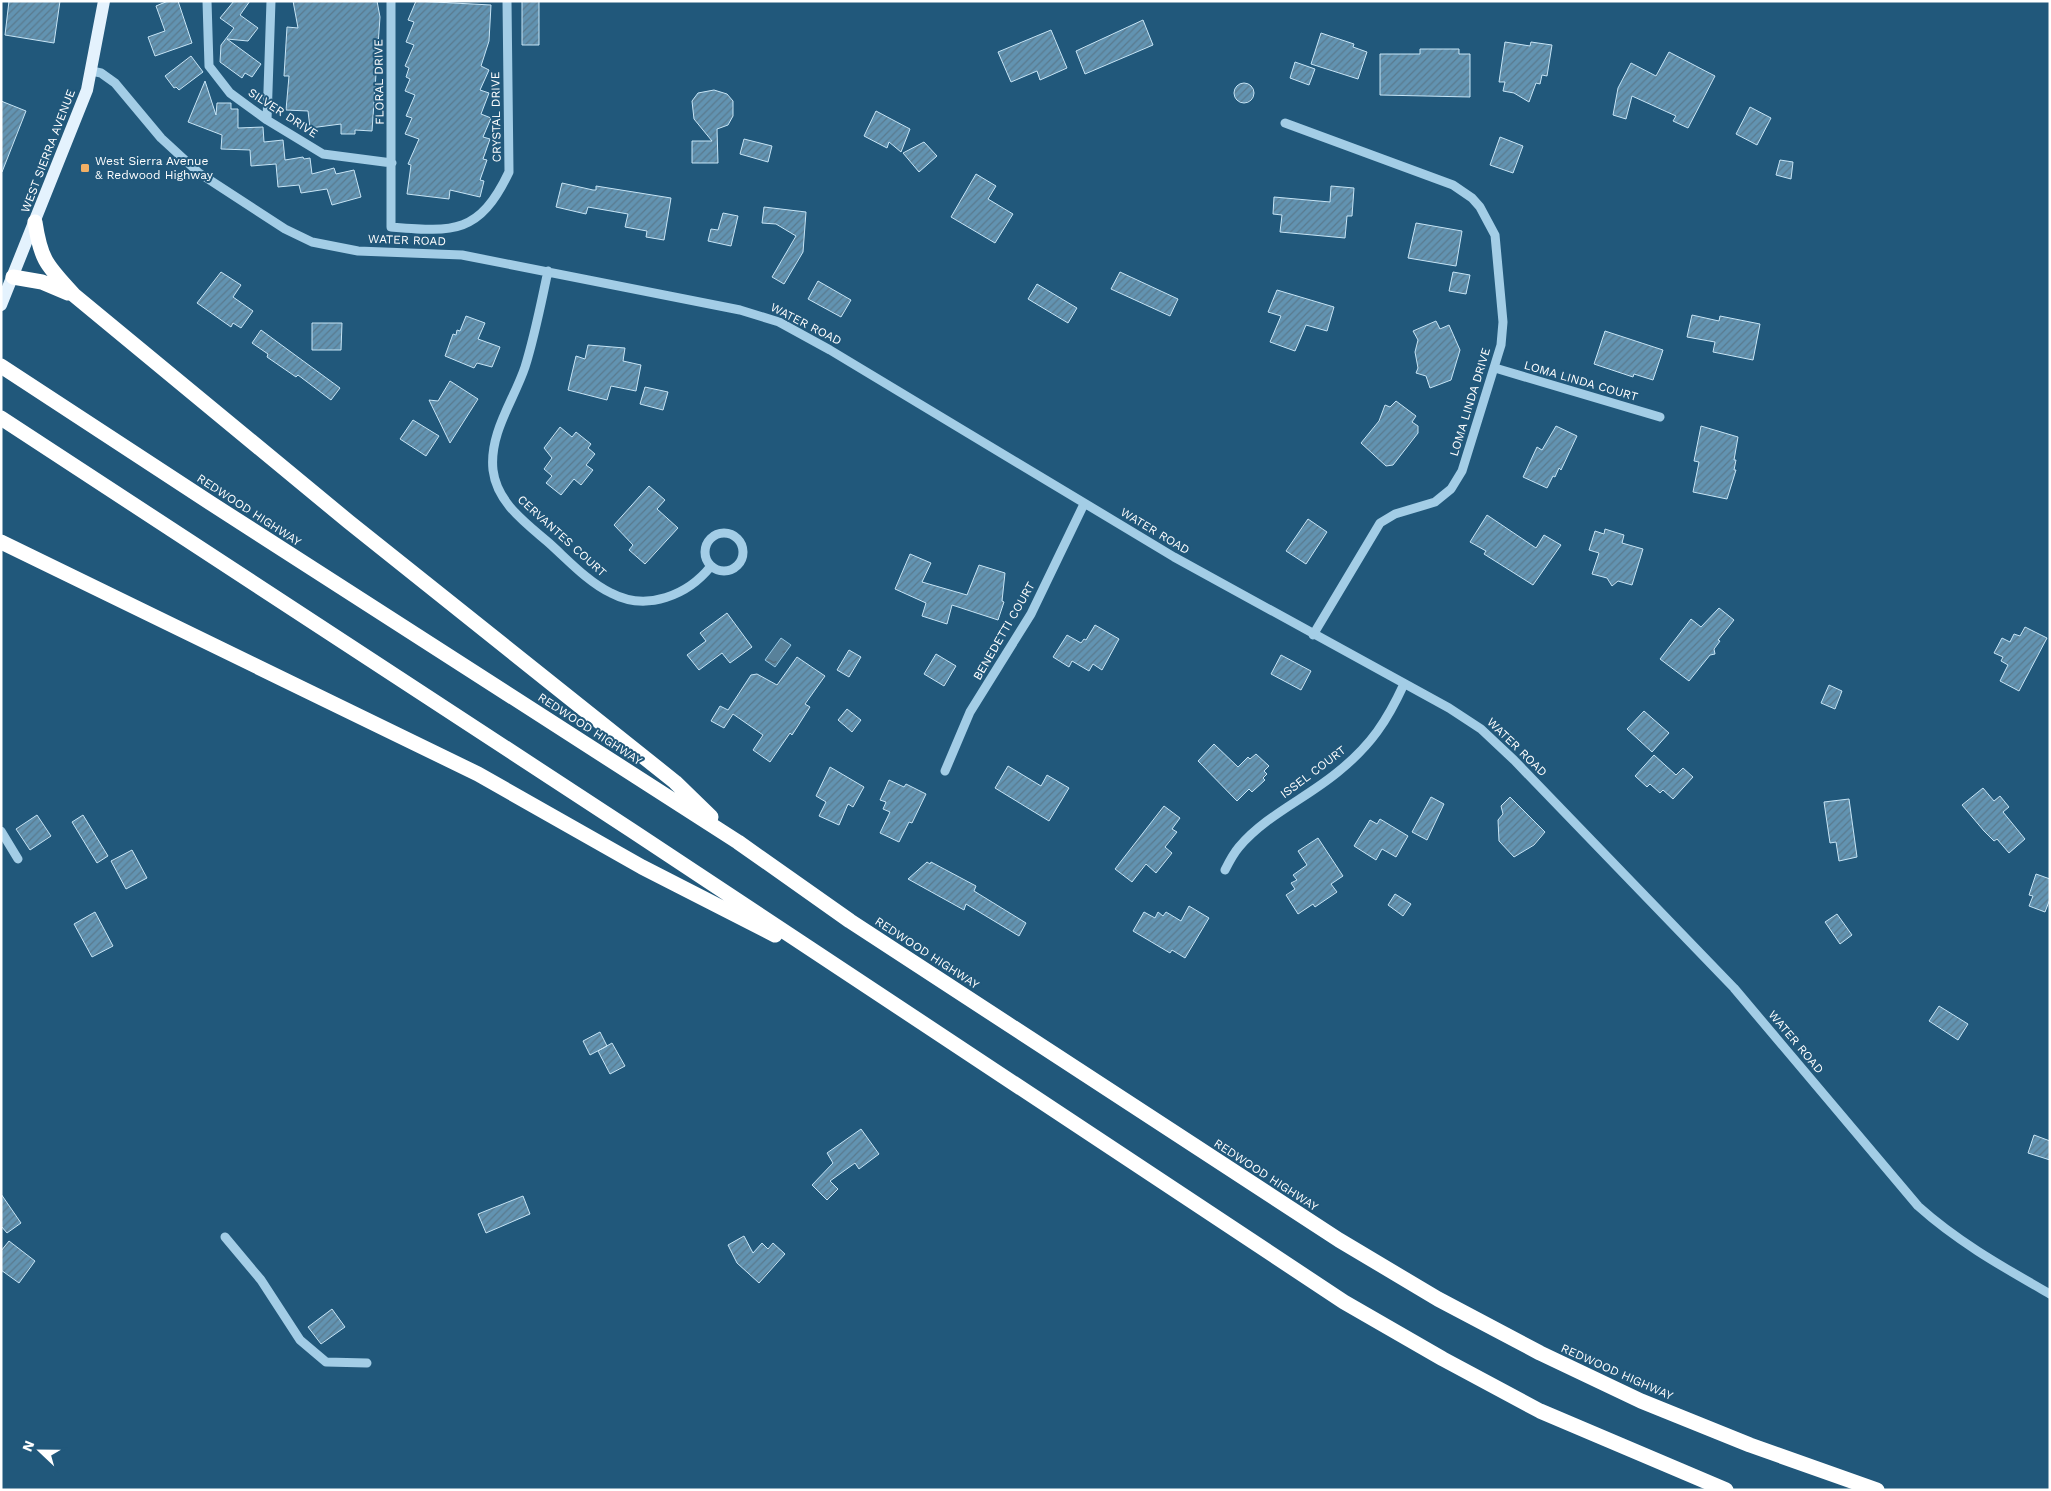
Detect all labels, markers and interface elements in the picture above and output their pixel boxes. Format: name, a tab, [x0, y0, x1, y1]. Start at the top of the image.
street label: FLORAL DRIVE	[371, 39, 387, 125]
street label: CRYSTAL DRIVE	[488, 71, 504, 162]
street label: SILVER DRIVE	[246, 85, 321, 141]
street label: WEST SIERRA AVENUE	[18, 87, 78, 215]
place label: West Sierra Avenue & Redwood Highway	[95, 154, 214, 182]
marker: West Sierra Avenue & Redwood Highway	[79, 162, 91, 174]
street label: WATER ROAD	[368, 232, 446, 248]
street label: WATER ROAD	[768, 300, 844, 348]
street label: LOMA LINDA DRIVE	[1447, 346, 1493, 458]
street label: LOMA LINDA COURT	[1522, 358, 1640, 404]
street label: REDWOOD HIGHWAY	[194, 471, 304, 549]
street label: CERVANTES COURT	[515, 492, 609, 580]
street label: WATER ROAD	[1118, 505, 1192, 557]
street label: BENEDETTI COURT	[970, 579, 1038, 683]
street label: REDWOOD HIGHWAY	[535, 690, 645, 768]
street label: WATER ROAD	[1484, 715, 1550, 779]
street label: ISSEL COURT	[1278, 743, 1348, 801]
street label: REDWOOD HIGHWAY	[872, 914, 982, 992]
street label: WATER ROAD	[1766, 1008, 1826, 1076]
street label: REDWOOD HIGHWAY	[1211, 1136, 1321, 1214]
street label: REDWOOD HIGHWAY	[1559, 1341, 1675, 1403]
north arrow	[15, 1426, 65, 1476]
text: N	[19, 1438, 37, 1454]

